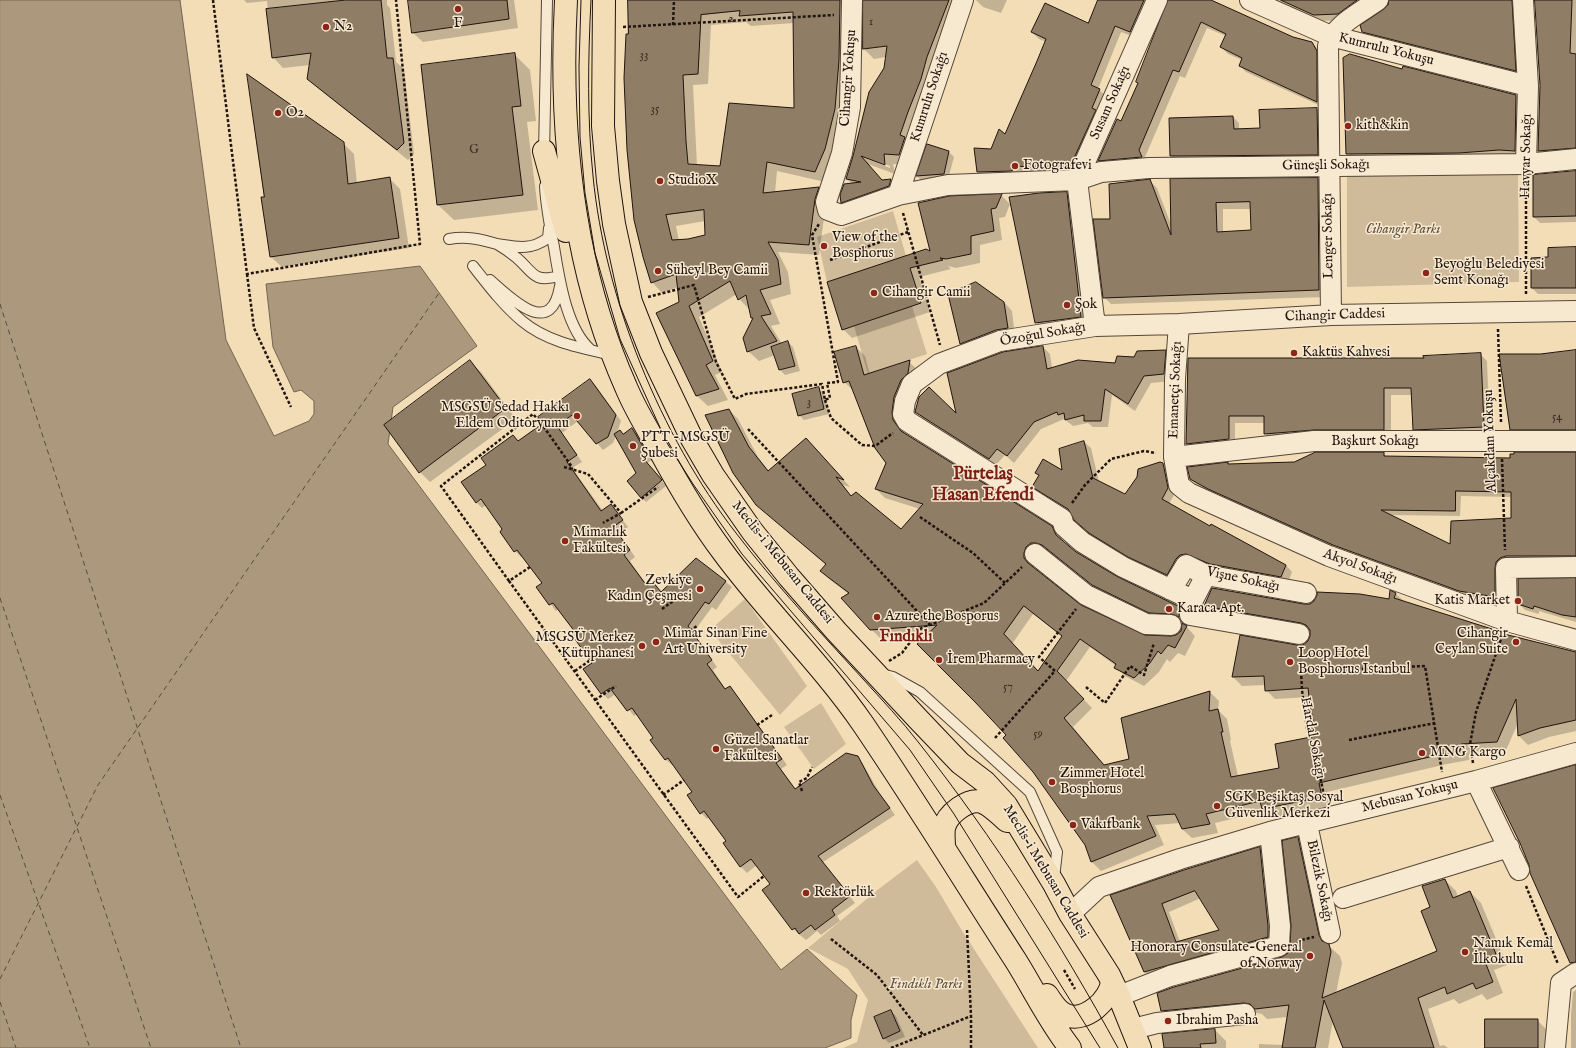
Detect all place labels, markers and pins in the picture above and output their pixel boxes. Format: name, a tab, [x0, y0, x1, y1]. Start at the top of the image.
marker: F	[453, 4, 463, 14]
place label: F	[454, 16, 462, 32]
place label: N2	[334, 19, 353, 35]
marker: N2	[321, 22, 331, 32]
place label: O2	[286, 105, 304, 121]
marker: O2	[273, 108, 283, 118]
place label: kith&kin	[1356, 118, 1409, 134]
marker: kith&kin	[1343, 121, 1353, 131]
place label: Fotografevi	[1023, 158, 1092, 174]
marker: Fotografevi	[1010, 161, 1020, 171]
place label: StudioX	[668, 173, 717, 189]
marker: StudioX	[655, 176, 665, 186]
place label: View of the Bosphorus	[832, 230, 898, 262]
marker: View of the Bosphorus	[819, 241, 829, 251]
place label: Beyoğlu Belediyesi Semt Konağı	[1434, 257, 1544, 290]
place label: Süheyl Bey Camii	[666, 263, 768, 279]
marker: Süheyl Bey Camii	[653, 266, 663, 276]
marker: Beyoğlu Belediyesi Semt Konağı	[1421, 268, 1431, 278]
place label: Cihangir Camii	[882, 285, 971, 301]
marker: Cihangir Camii	[869, 288, 879, 298]
place label: Şok	[1075, 297, 1097, 313]
marker: Şok	[1062, 300, 1072, 310]
place label: Kaktüs Kahvesi	[1302, 345, 1390, 361]
marker: Kaktüs Kahvesi	[1289, 348, 1299, 358]
place label: MSGSÜ Sedad Hakkı Eldem Oditoryumu	[441, 400, 569, 432]
marker: MSGSÜ Sedad Hakkı Eldem Oditoryumu	[572, 411, 582, 421]
place label: PTT -MSGSÜ Şubesi	[641, 430, 730, 462]
marker: PTT -MSGSÜ Şubesi	[628, 441, 638, 451]
place label: Mimarlık Fakültesi	[573, 525, 627, 558]
marker: Mimarlık Fakültesi	[560, 536, 570, 546]
place label: Zevkiye Kadın Çeşmesi	[607, 573, 692, 606]
marker: Zevkiye Kadın Çeşmesi	[695, 584, 705, 594]
place label: Katis Market	[1434, 593, 1510, 609]
marker: Katis Market	[1513, 596, 1523, 606]
place label: Karaca Apt.	[1177, 601, 1244, 617]
marker: Karaca Apt.	[1164, 604, 1174, 614]
place label: Azure the Bosporus	[885, 609, 999, 625]
marker: Azure the Bosporus	[872, 612, 882, 622]
place label: Mimar Sinan Fine Art University	[664, 626, 767, 658]
place label: Cihangir Ceylan Suite	[1435, 626, 1508, 658]
place label: MSGSÜ Merkez Kütüphanesi	[536, 630, 634, 662]
marker: Mimar Sinan Fine Art University	[651, 637, 661, 647]
marker: Cihangir Ceylan Suite	[1511, 637, 1521, 647]
marker: MSGSÜ Merkez Kütüphanesi	[637, 641, 647, 651]
place label: Loop Hotel Bosphorus Istanbul	[1298, 646, 1410, 678]
place label: İrem Pharmacy	[947, 652, 1035, 668]
marker: İrem Pharmacy	[934, 655, 944, 665]
marker: Loop Hotel Bosphorus Istanbul	[1285, 657, 1295, 667]
place label: Güzel Sanatlar Fakültesi	[724, 733, 809, 766]
marker: Güzel Sanatlar Fakültesi	[711, 744, 721, 754]
place label: MNG Kargo	[1430, 745, 1506, 761]
marker: MNG Kargo	[1417, 748, 1427, 758]
place label: Zimmer Hotel Bosphorus	[1060, 766, 1144, 798]
marker: Zimmer Hotel Bosphorus	[1047, 777, 1057, 787]
place label: SGK Beşiktaş Sosyal Güvenlik Merkezi	[1225, 790, 1343, 822]
marker: SGK Beşiktaş Sosyal Güvenlik Merkezi	[1212, 801, 1222, 811]
place label: Vakıfbank	[1081, 817, 1140, 833]
marker: Vakıfbank	[1068, 820, 1078, 830]
place label: Rektörlük	[814, 885, 874, 901]
marker: Rektörlük	[801, 888, 811, 898]
place label: Namık Kemal İlkokulu	[1473, 936, 1553, 968]
place label: Honorary Consulate-General of Norway	[1130, 940, 1302, 972]
marker: Namık Kemal İlkokulu	[1460, 947, 1470, 957]
marker: Honorary Consulate-General of Norway	[1305, 951, 1315, 961]
place label: Ibrahim Pasha	[1176, 1013, 1258, 1029]
marker: Ibrahim Pasha	[1163, 1016, 1173, 1026]

